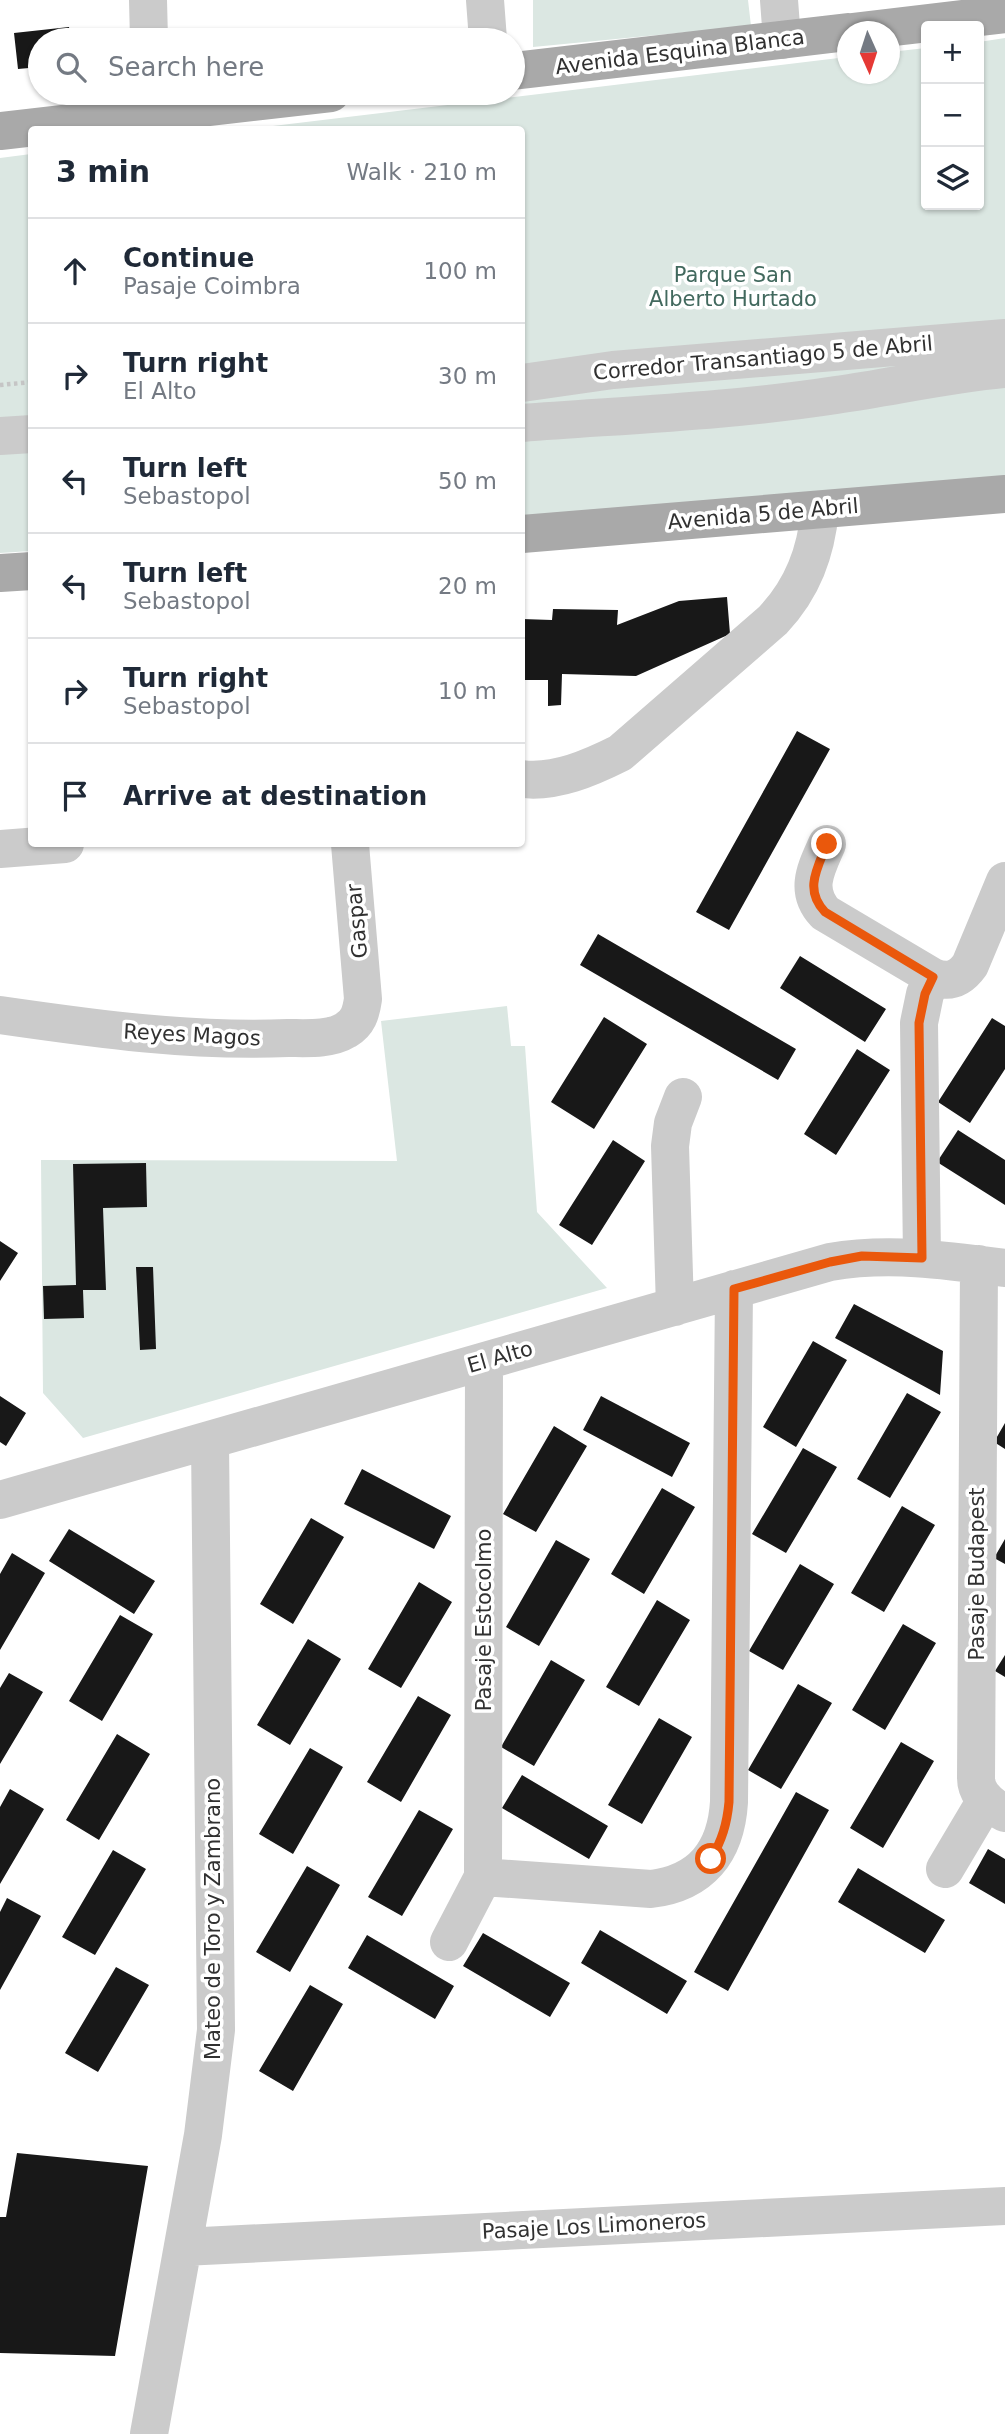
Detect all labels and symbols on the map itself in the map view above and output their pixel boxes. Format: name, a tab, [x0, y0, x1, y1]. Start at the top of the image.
north arrow	[837, 21, 900, 84]
street label: Avenida Esquina Blanca	[554, 25, 806, 79]
park label: Parque San Alberto Hurtado	[649, 263, 817, 311]
street label: Corredor Transantiago 5 de Abril	[592, 331, 934, 385]
street label: Avenida 5 de Abril	[667, 494, 859, 534]
route end	[811, 828, 842, 859]
street label: Gaspar	[342, 882, 372, 959]
street label: Reyes Magos	[123, 1019, 261, 1051]
street label: El Alto	[464, 1336, 536, 1378]
street label: Pasaje Budapest	[965, 1487, 989, 1661]
street label: Pasaje Estocolmo	[472, 1529, 496, 1711]
street label: Mateo de Toro y Zambrano	[201, 1778, 225, 2060]
route start	[695, 1843, 726, 1874]
street label: Pasaje Los Limoneros	[481, 2208, 707, 2244]

